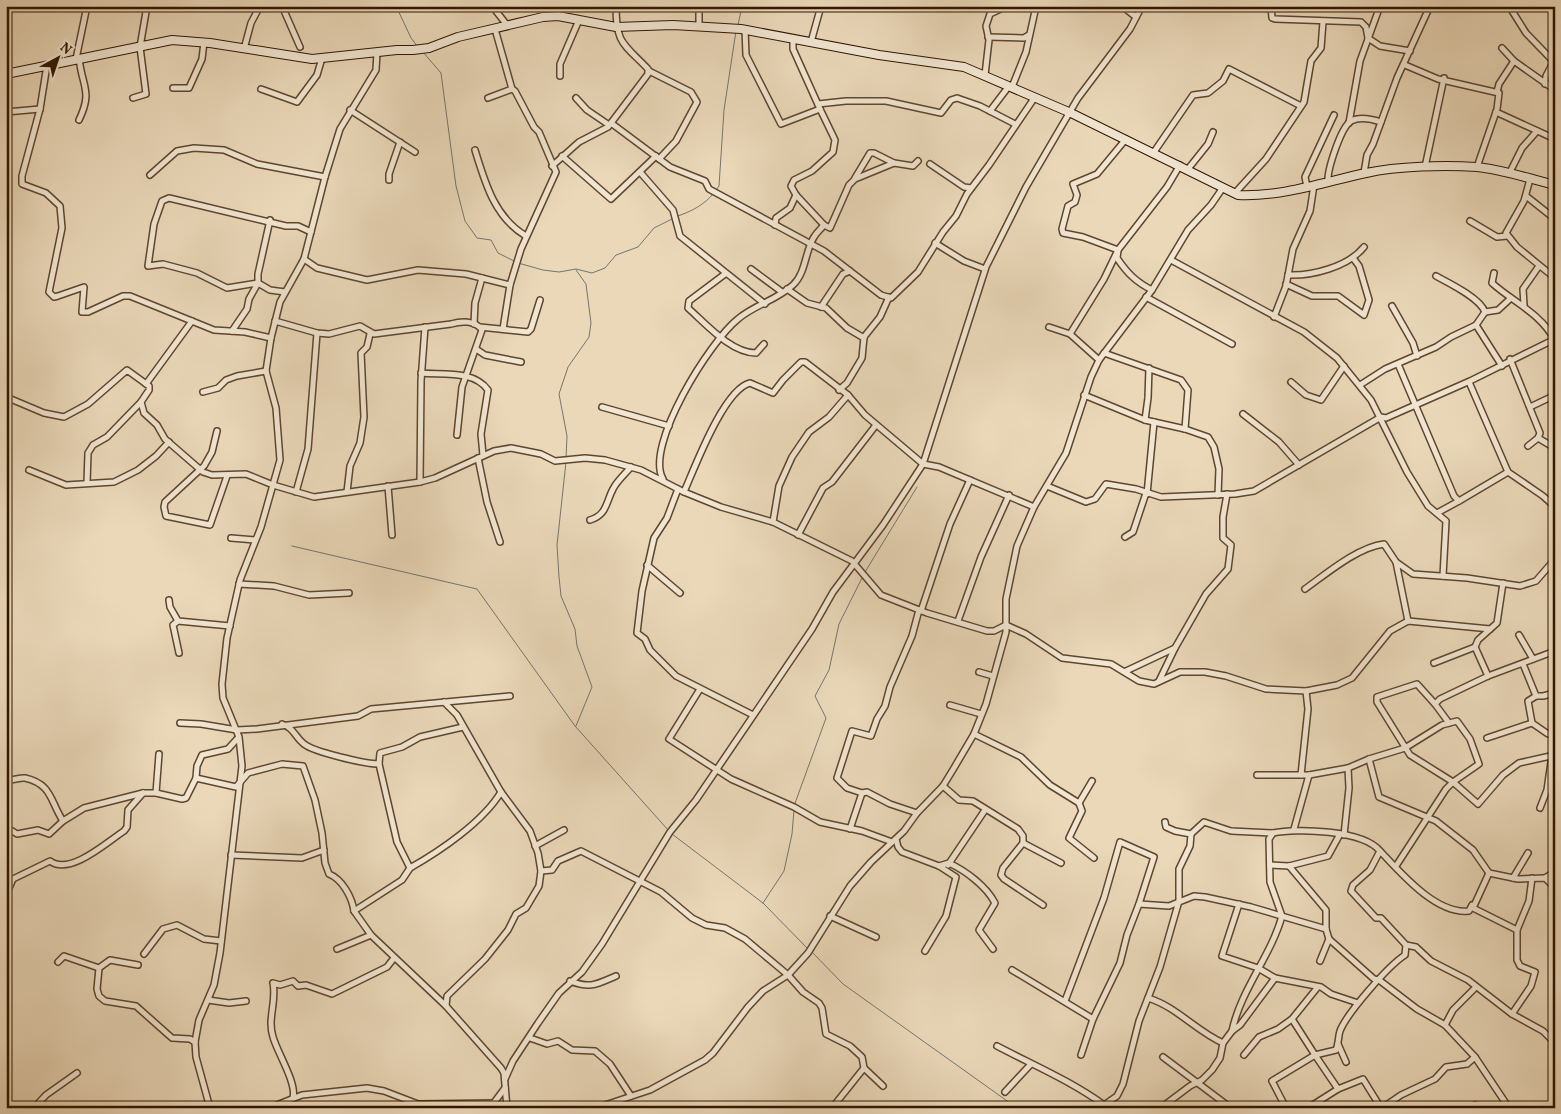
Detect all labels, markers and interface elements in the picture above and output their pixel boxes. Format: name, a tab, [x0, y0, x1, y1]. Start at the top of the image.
north arrow	[32, 32, 82, 82]
text: N	[55, 39, 75, 60]

